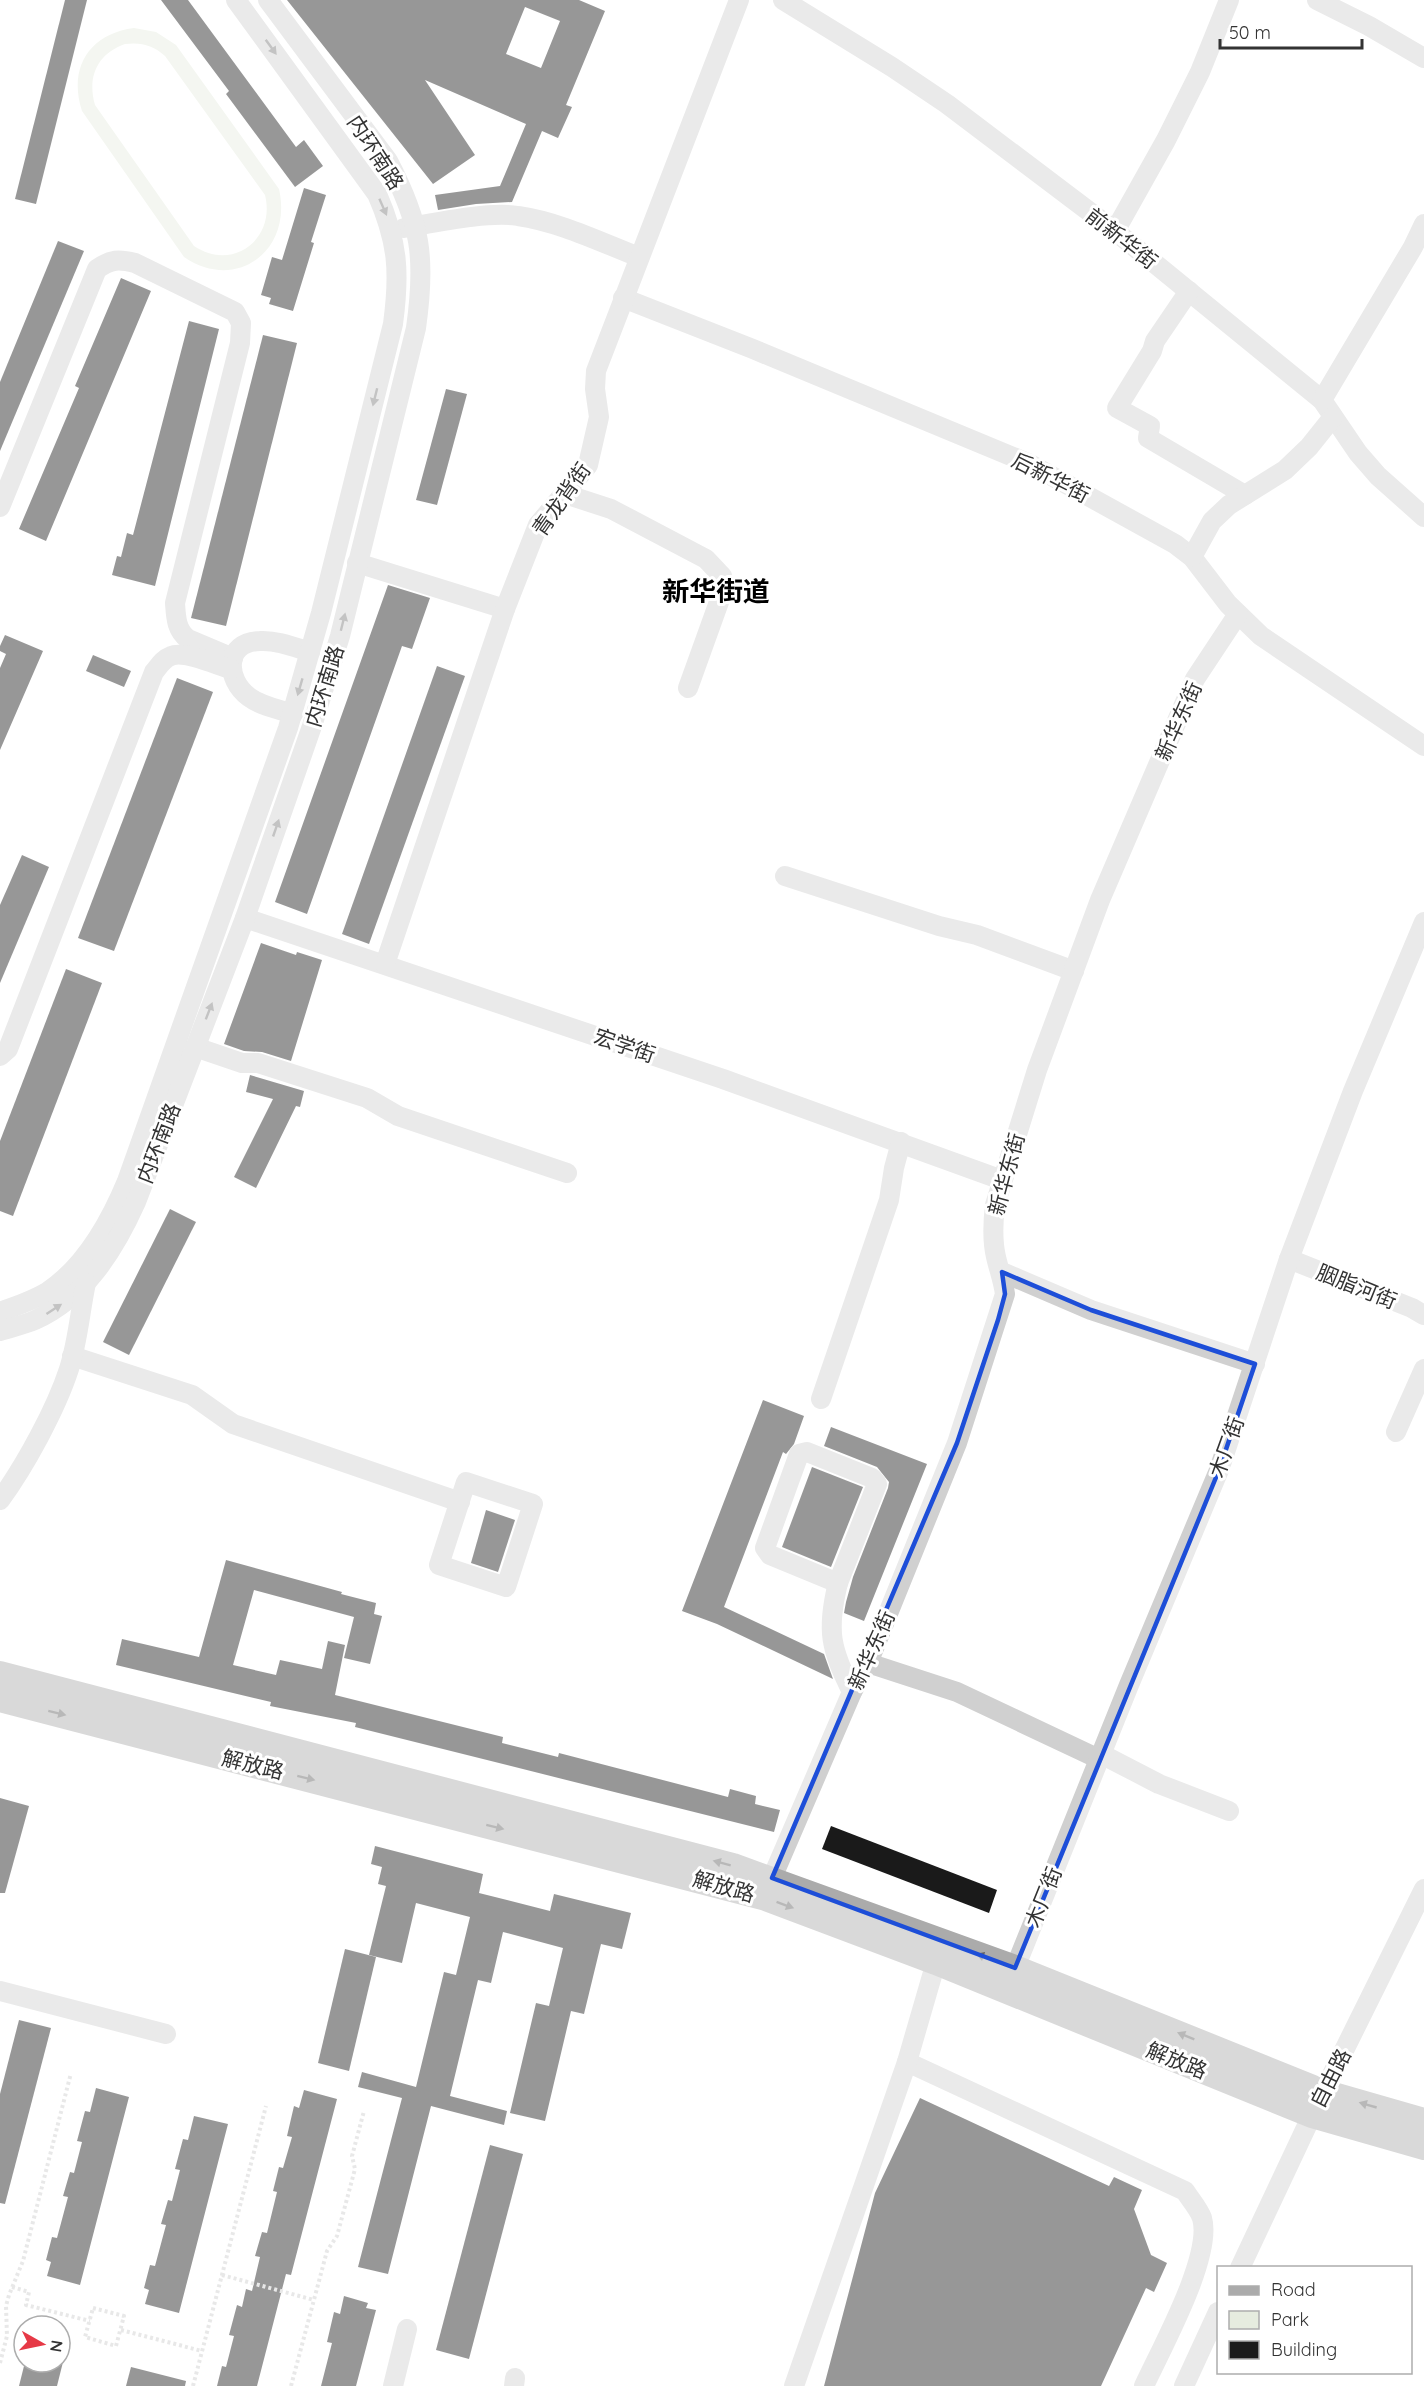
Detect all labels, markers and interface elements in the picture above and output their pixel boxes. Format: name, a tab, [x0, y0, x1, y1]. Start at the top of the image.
scale bar	[1220, 12, 1362, 50]
text: 50 m	[1229, 21, 1271, 44]
one-way arrow	[265, 39, 277, 55]
street label: 内环南路	[342, 110, 410, 194]
one-way arrow	[378, 198, 387, 215]
street label: 前新华街	[1081, 202, 1163, 274]
one-way arrow	[370, 388, 380, 406]
street label: 后新华街	[1008, 446, 1094, 508]
street label: 青龙背街	[526, 457, 596, 541]
district label: 新华街道	[662, 574, 770, 608]
one-way arrow	[339, 613, 349, 632]
street label: 内环南路	[299, 642, 349, 730]
street label: 新华东街	[1149, 677, 1207, 765]
one-way arrow	[295, 679, 304, 697]
one-way arrow	[272, 819, 282, 837]
one-way arrow	[204, 1001, 214, 1019]
street label: 宏学街	[591, 1022, 659, 1068]
street label: 内环南路	[131, 1099, 185, 1187]
street label: 新华东街	[983, 1130, 1029, 1218]
street label: 胭脂河街	[1313, 1258, 1401, 1314]
one-way arrow	[45, 1303, 61, 1315]
street label: 木厂街	[1203, 1413, 1249, 1481]
street label: 新华东街	[842, 1606, 900, 1694]
one-way arrow	[47, 1709, 66, 1719]
street label: 解放路	[219, 1744, 287, 1784]
one-way arrow	[297, 1773, 316, 1783]
one-way arrow	[486, 1822, 504, 1832]
one-way arrow	[713, 1858, 731, 1867]
street label: 木厂街	[1019, 1863, 1067, 1931]
street label: 解放路	[690, 1865, 758, 1907]
one-way arrow	[776, 1901, 794, 1911]
one-way arrow	[975, 1952, 993, 1962]
one-way arrow	[1176, 2031, 1194, 2041]
street label: 解放路	[1143, 2036, 1211, 2084]
street label: 自由路	[1304, 2044, 1356, 2112]
one-way arrow	[1359, 2100, 1377, 2109]
legend	[1217, 2266, 1412, 2374]
text: Road	[1271, 2278, 1316, 2301]
text: Park	[1271, 2308, 1309, 2331]
north arrow	[12, 2314, 72, 2374]
text: Building	[1271, 2338, 1337, 2361]
text: N	[46, 2339, 68, 2354]

